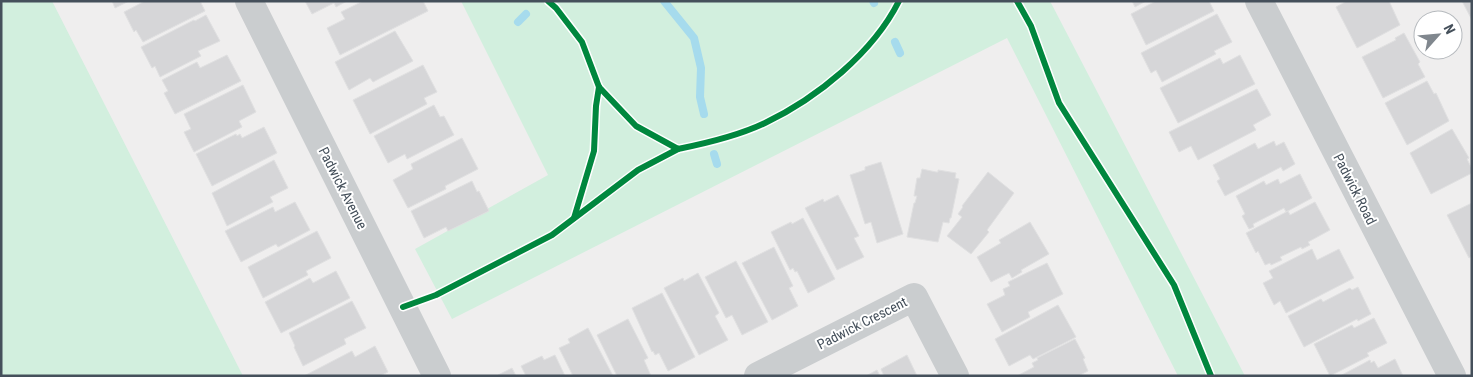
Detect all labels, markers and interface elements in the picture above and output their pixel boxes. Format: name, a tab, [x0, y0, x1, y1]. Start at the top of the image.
north arrow	[1413, 10, 1463, 60]
text: N	[1441, 22, 1459, 37]
street label: Padwick Avenue	[315, 144, 371, 232]
street label: Padwick Road	[1330, 151, 1380, 227]
street label: Padwick Crescent	[814, 293, 910, 353]

